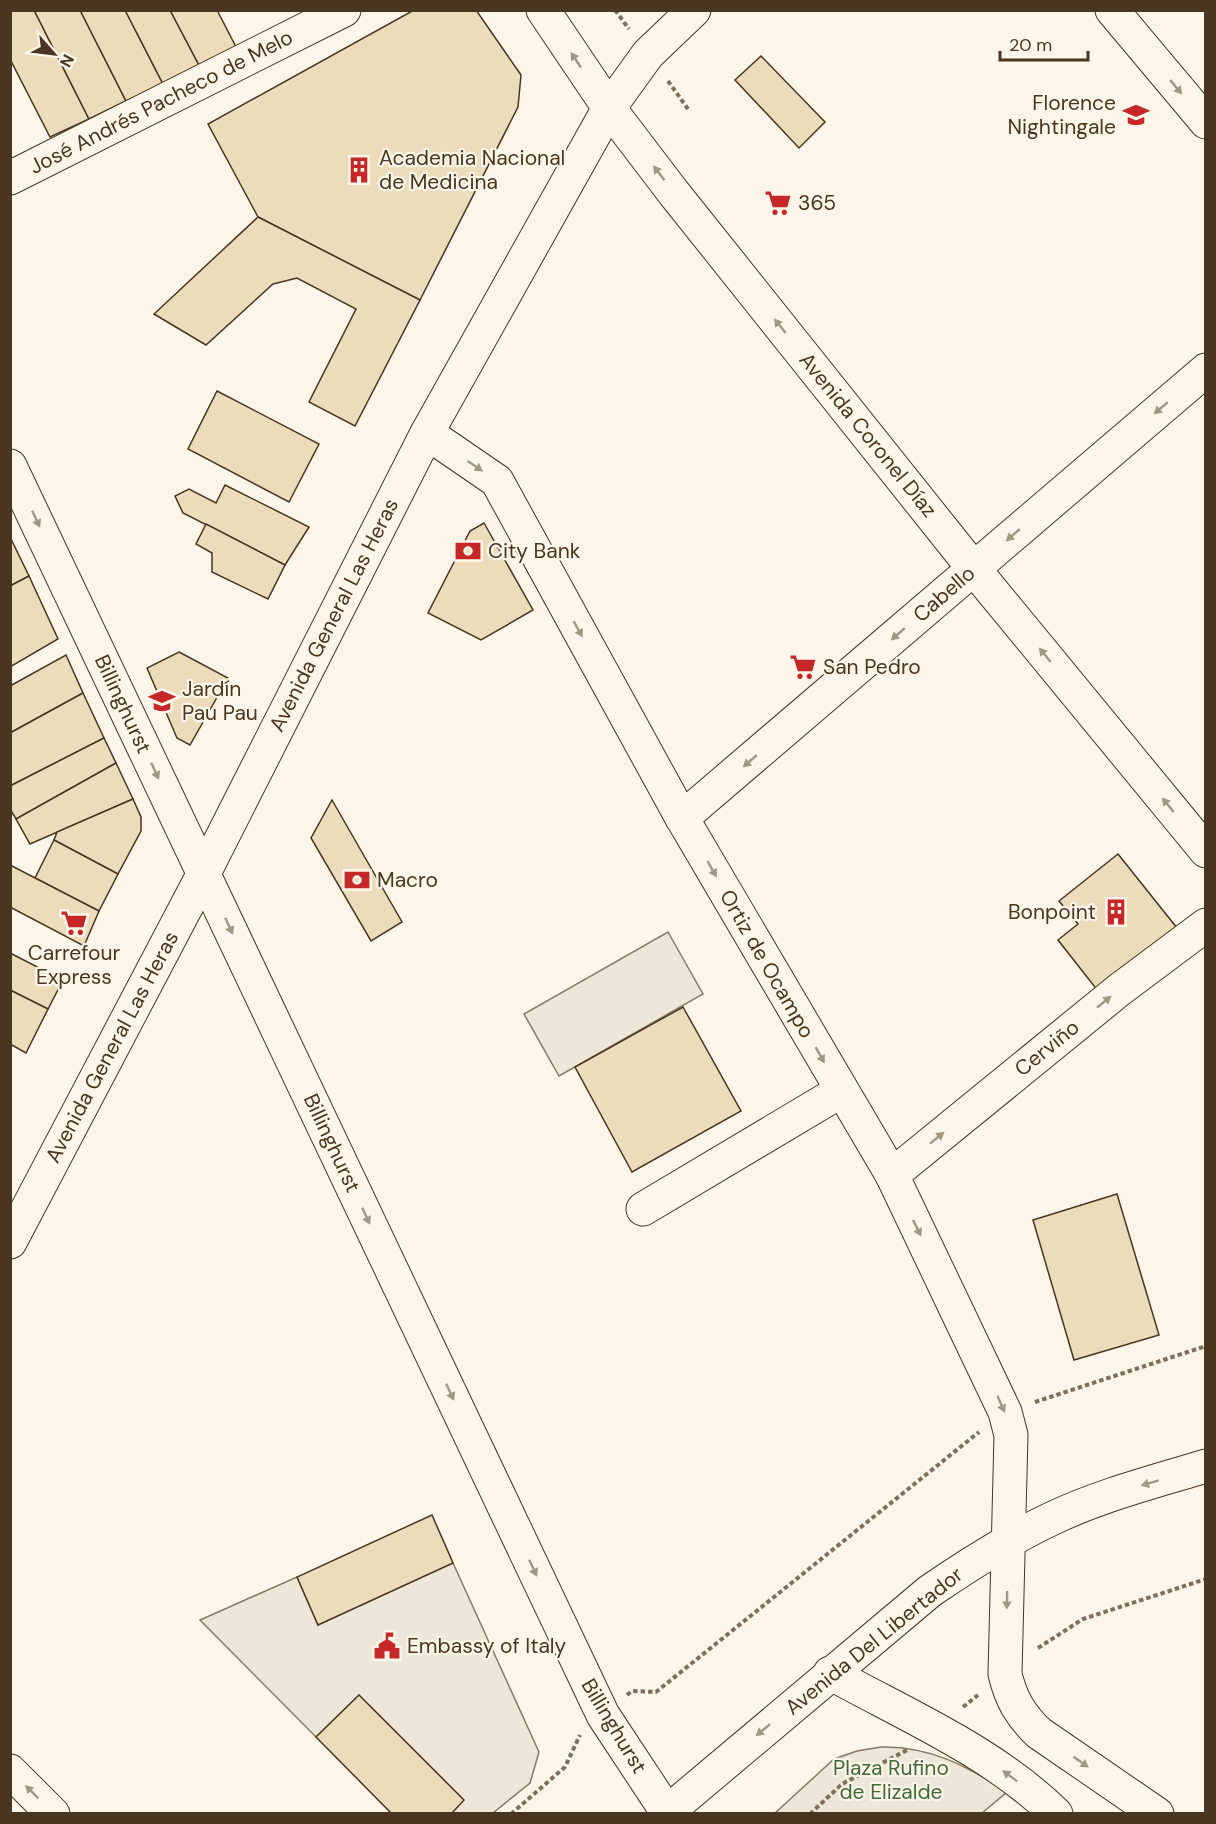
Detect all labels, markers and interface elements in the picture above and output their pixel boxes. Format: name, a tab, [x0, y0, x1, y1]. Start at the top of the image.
street label: José Andrés Pacheco de Melo	[24, 23, 298, 181]
north arrow	[24, 24, 84, 84]
scale bar	[1000, 24, 1088, 62]
text: 20 m	[1009, 33, 1052, 57]
text: N	[55, 51, 79, 71]
one-way arrow	[570, 52, 582, 68]
one-way arrow	[1170, 80, 1182, 95]
place label: Florence Nightingale	[1008, 89, 1116, 141]
school or university icon: Florence Nightingale	[1121, 100, 1151, 130]
place label: Academia Nacional de Medicina	[379, 144, 565, 196]
building icon: Academia Nacional de Medicina	[344, 155, 374, 185]
one-way arrow	[653, 166, 665, 182]
supermarket icon: 365	[763, 188, 793, 218]
place label: 365	[798, 189, 836, 217]
one-way arrow	[774, 318, 787, 334]
street label: Avenida Coronel Díaz	[793, 347, 943, 523]
one-way arrow	[1154, 401, 1169, 414]
one-way arrow	[467, 460, 483, 472]
street label: Avenida General Las Heras	[263, 493, 405, 737]
one-way arrow	[31, 511, 40, 528]
one-way arrow	[1006, 528, 1021, 541]
bank icon: City Bank	[453, 536, 483, 566]
place label: City Bank	[488, 537, 581, 565]
street label: Cabello	[907, 559, 981, 629]
one-way arrow	[573, 620, 583, 637]
one-way arrow	[891, 627, 906, 640]
one-way arrow	[1039, 647, 1051, 662]
street label: Billinghurst	[88, 650, 158, 758]
supermarket icon: San Pedro	[788, 652, 818, 682]
place label: San Pedro	[823, 653, 921, 681]
place label: Jardín Pau Pau	[182, 675, 258, 727]
school or university icon: Jardín Pau Pau	[147, 686, 177, 716]
one-way arrow	[742, 754, 758, 767]
one-way arrow	[151, 763, 160, 780]
one-way arrow	[1162, 797, 1175, 813]
one-way arrow	[706, 861, 717, 877]
bank icon: Macro	[342, 865, 372, 895]
place label: Macro	[377, 866, 438, 894]
street label: Ortiz de Ocampo	[713, 885, 821, 1043]
building icon: Bonpoint	[1101, 897, 1131, 927]
place label: Bonpoint	[1008, 898, 1096, 926]
supermarket icon: Carrefour Express	[59, 908, 89, 938]
one-way arrow	[224, 917, 233, 934]
street label: Avenida General Las Heras	[39, 926, 185, 1168]
place label: Carrefour Express	[28, 939, 120, 991]
one-way arrow	[1097, 996, 1112, 1008]
street label: Cerviño	[1009, 1013, 1085, 1083]
one-way arrow	[815, 1047, 825, 1064]
street label: Billinghurst	[297, 1089, 367, 1197]
one-way arrow	[929, 1132, 945, 1145]
one-way arrow	[362, 1207, 371, 1224]
one-way arrow	[913, 1220, 922, 1237]
one-way arrow	[444, 1383, 454, 1401]
one-way arrow	[997, 1396, 1006, 1413]
one-way arrow	[1141, 1479, 1159, 1488]
one-way arrow	[529, 1560, 538, 1577]
street label: Avenida Del Libertador	[779, 1560, 969, 1722]
one-way arrow	[1002, 1591, 1012, 1610]
public building icon: Embassy of Italy	[372, 1631, 402, 1661]
place label: Embassy of Italy	[407, 1632, 566, 1660]
street label: Billinghurst	[575, 1673, 653, 1779]
one-way arrow	[755, 1724, 771, 1737]
park label: Plaza Rufino de Elizalde	[833, 1754, 949, 1806]
one-way arrow	[1073, 1756, 1089, 1767]
one-way arrow	[1003, 1771, 1018, 1783]
one-way arrow	[25, 1786, 39, 1800]

